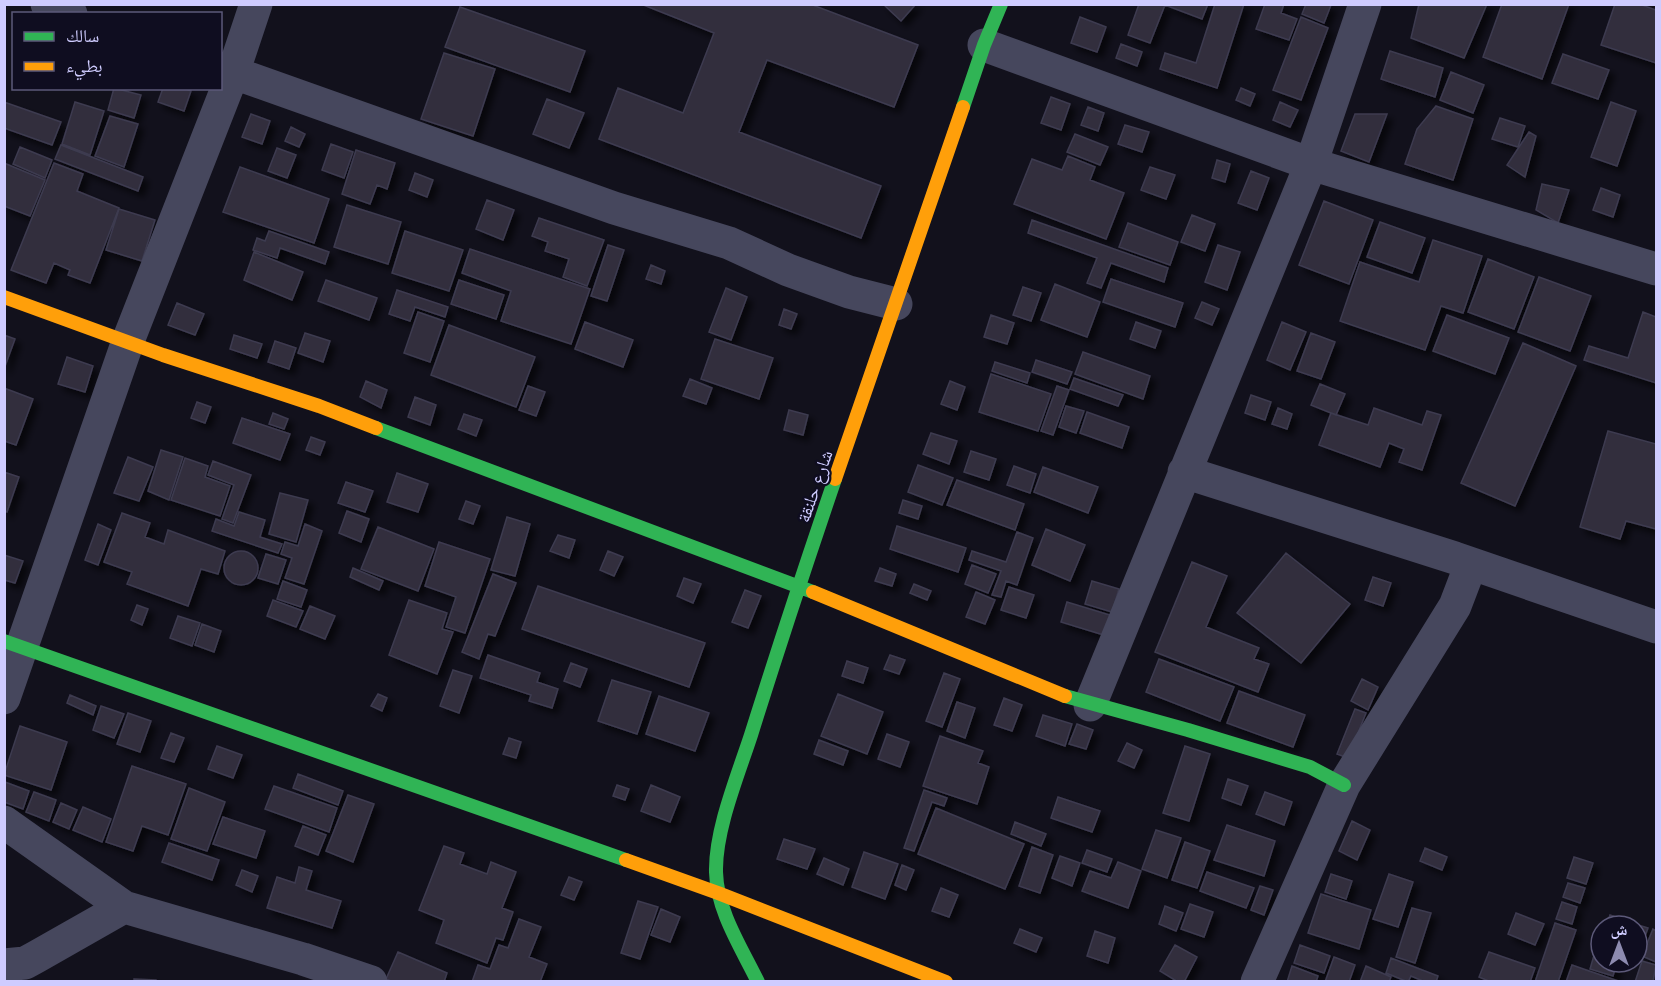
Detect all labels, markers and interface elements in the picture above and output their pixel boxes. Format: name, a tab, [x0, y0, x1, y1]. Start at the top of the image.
legend	[12, 12, 222, 90]
text: سالك	[66, 24, 99, 46]
text: بطيء	[66, 54, 103, 81]
street label: شارع حلنقة	[791, 447, 838, 525]
north arrow	[1589, 914, 1649, 974]
text: ش	[1611, 919, 1628, 939]

